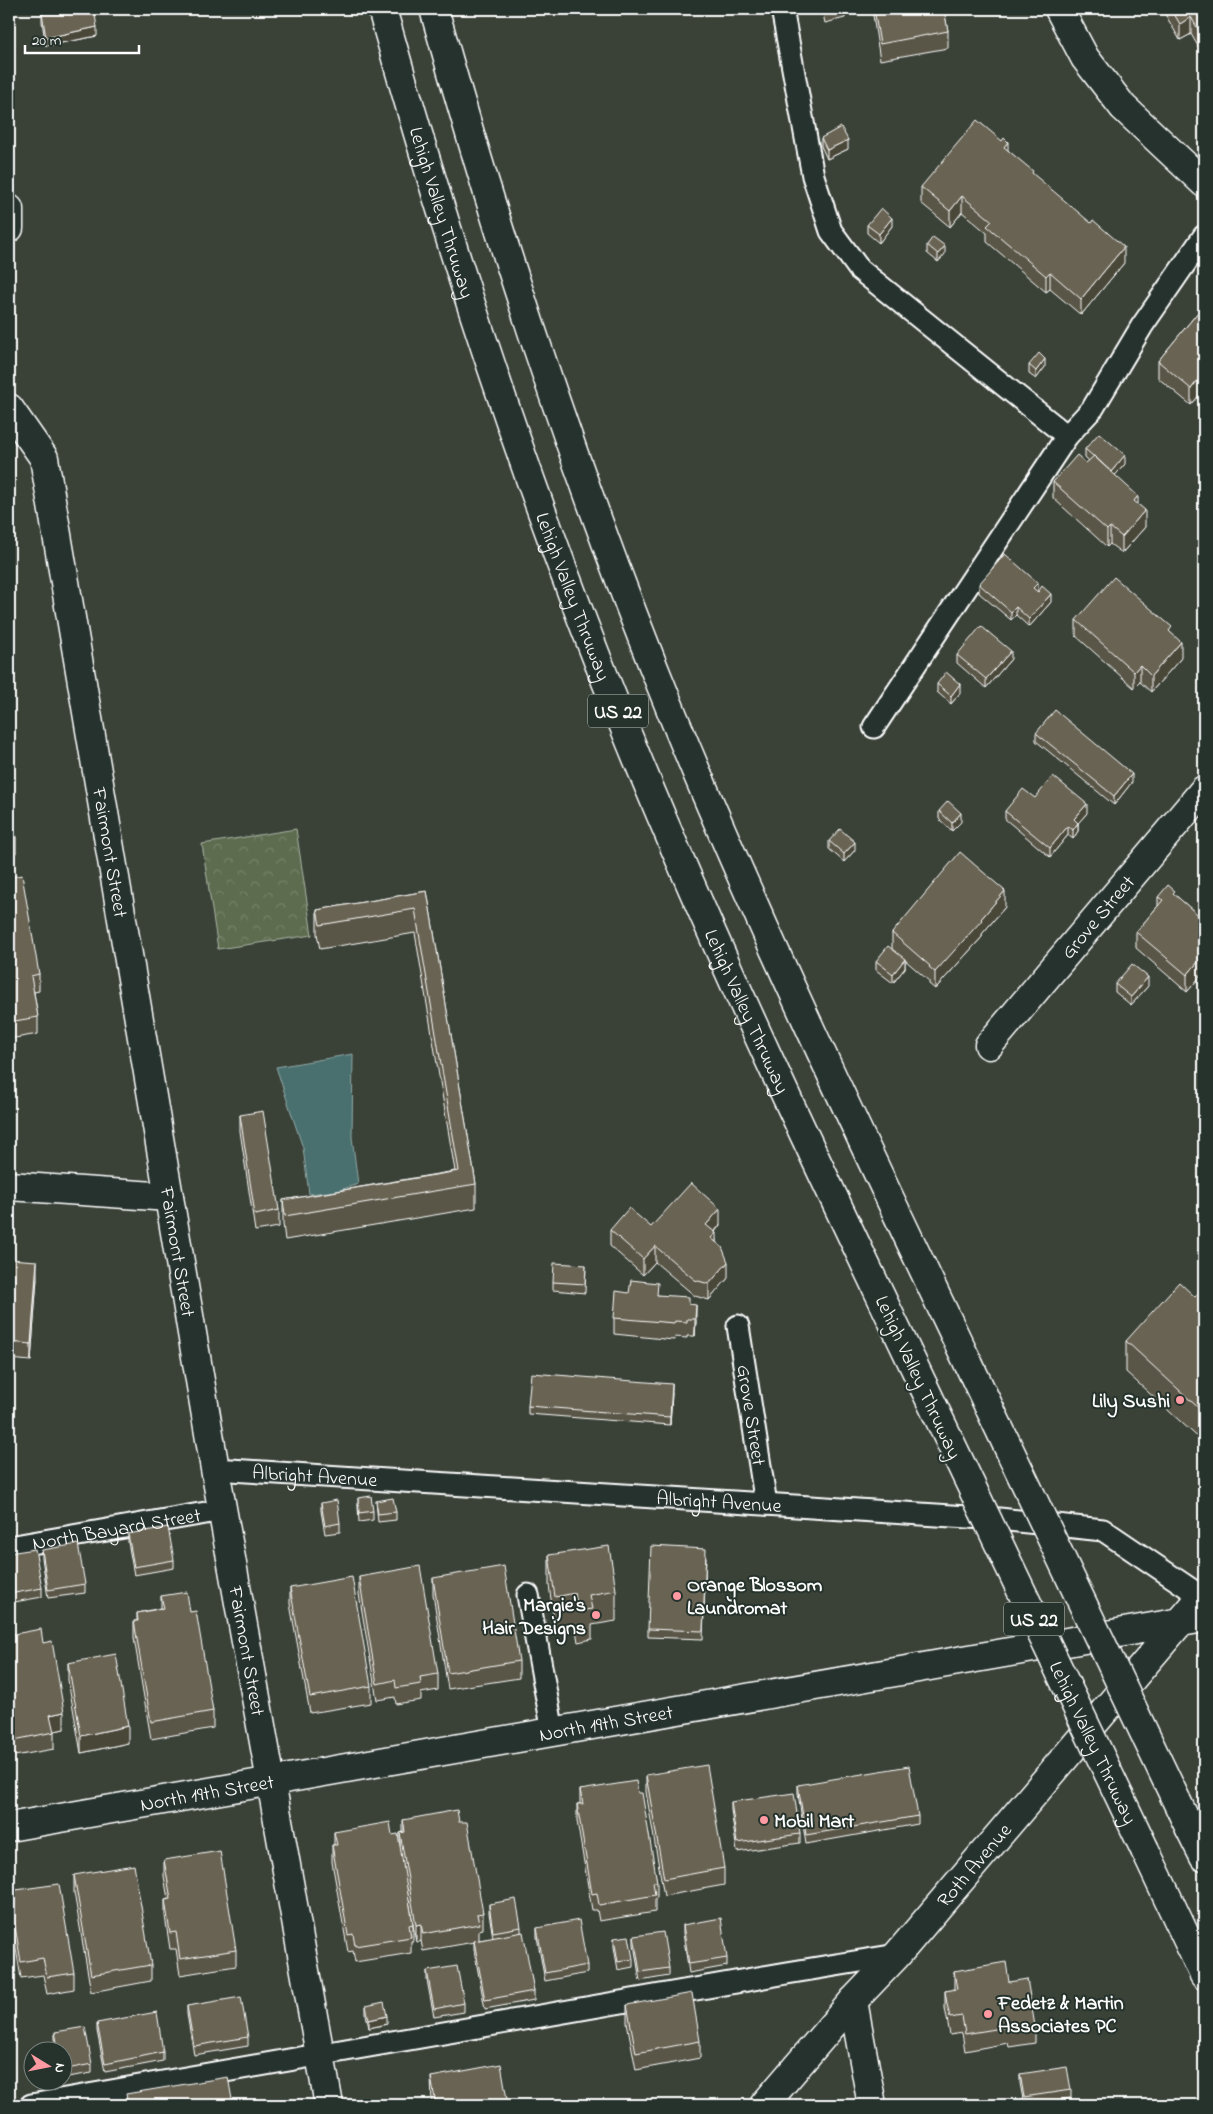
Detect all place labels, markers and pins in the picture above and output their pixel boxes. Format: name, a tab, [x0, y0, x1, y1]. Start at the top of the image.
place label: Lily Sushi	[1092, 1388, 1170, 1418]
marker: Lily Sushi	[1174, 1394, 1186, 1406]
place label: Orange Blossom Laundromat	[687, 1572, 823, 1624]
marker: Orange Blossom Laundromat	[671, 1590, 683, 1602]
place label: Margie's Hair Designs	[482, 1592, 586, 1645]
marker: Margie's Hair Designs	[590, 1609, 602, 1621]
place label: Mobil Mart	[774, 1808, 855, 1837]
marker: Mobil Mart	[758, 1814, 770, 1826]
place label: Fedetz & Martin Associates PC	[997, 1990, 1124, 2042]
marker: Fedetz & Martin Associates PC	[982, 2008, 994, 2020]

